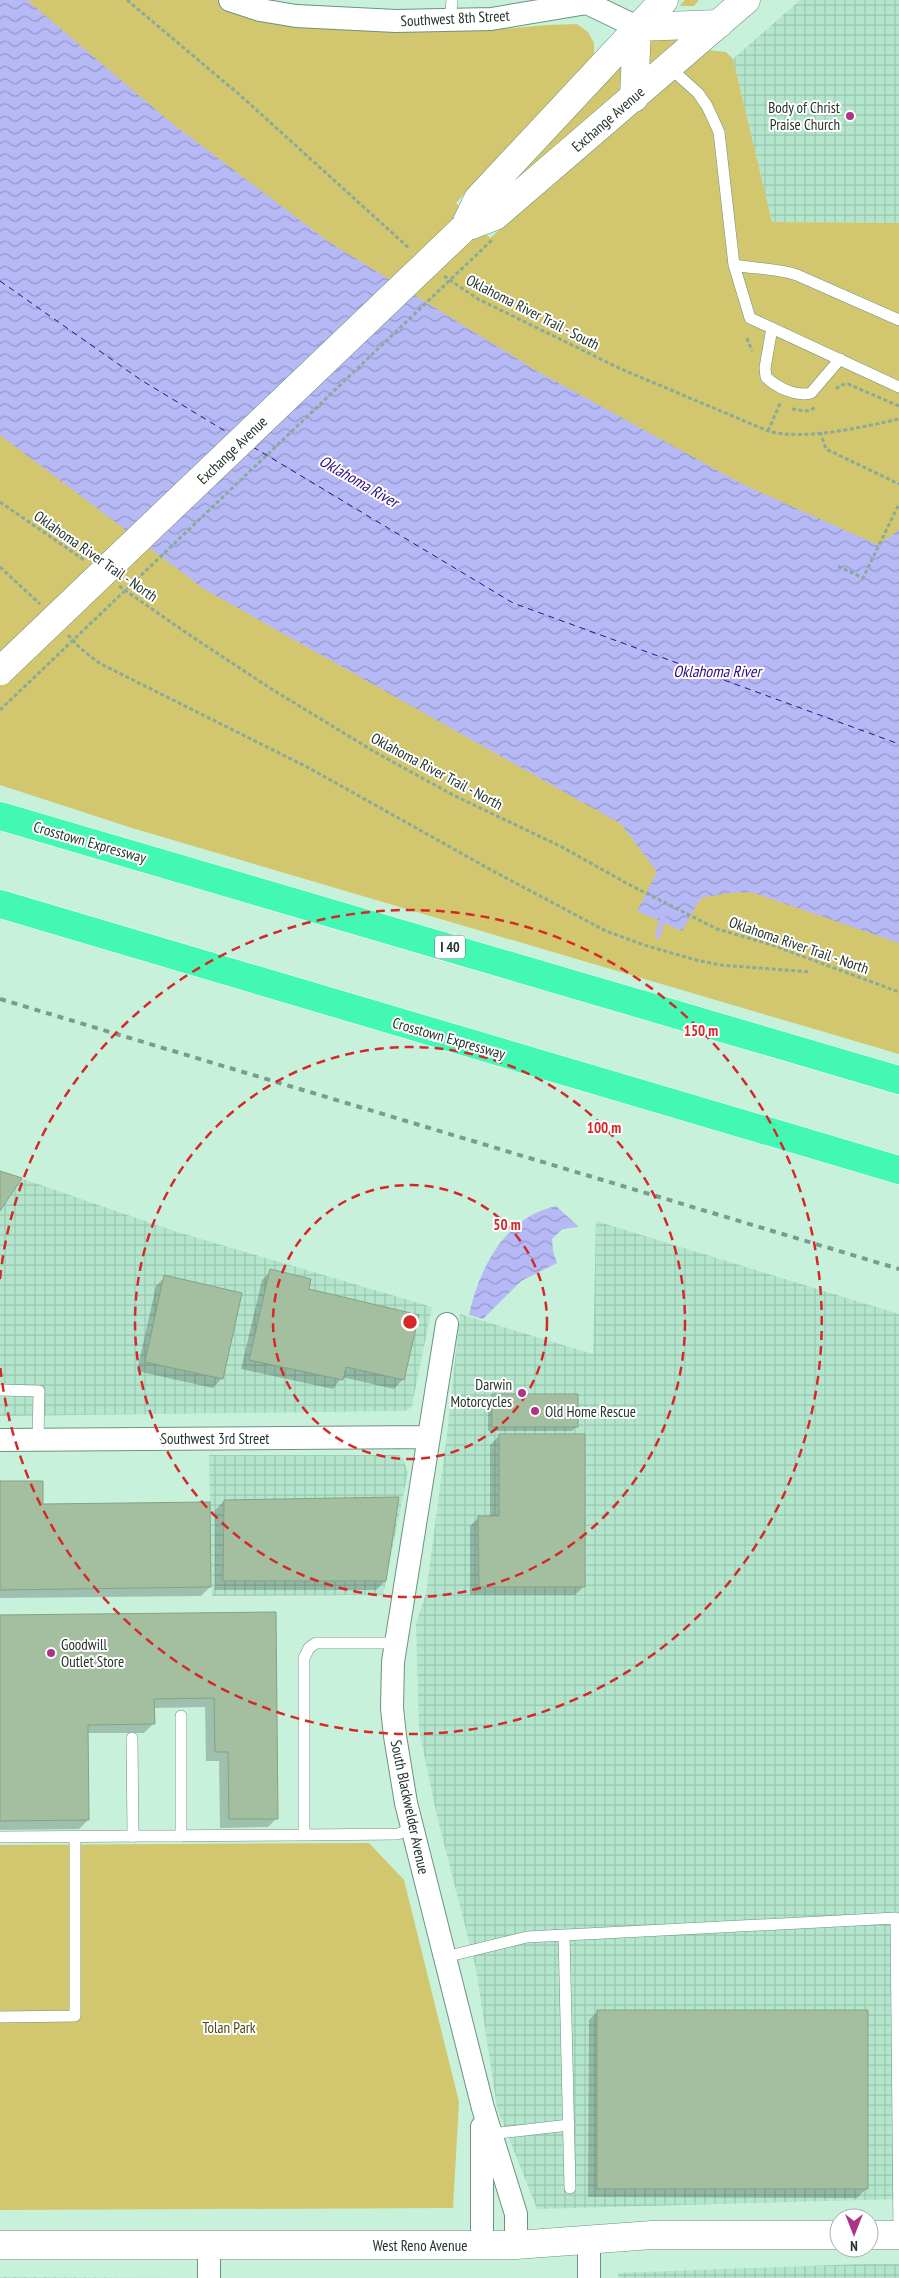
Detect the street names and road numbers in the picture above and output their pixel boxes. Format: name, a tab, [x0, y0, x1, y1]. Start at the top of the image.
street label: Southwest 8th Street	[400, 6, 510, 30]
street label: Exchange Avenue	[568, 82, 648, 156]
street label: Oklahoma River Trail - South	[463, 270, 603, 354]
street label: Exchange Avenue	[193, 412, 271, 488]
street label: Oklahoma River Trail - North	[31, 506, 161, 606]
street label: Oklahoma River Trail - North	[368, 728, 506, 814]
street label: Crosstown Expressway	[31, 817, 149, 867]
street label: Oklahoma River Trail - North	[727, 912, 871, 978]
road number: I 40	[435, 936, 465, 959]
street label: Crosstown Expressway	[390, 1013, 508, 1063]
street label: Southwest 3rd Street	[160, 1429, 270, 1448]
street label: South Blackwelder Avenue	[386, 1738, 434, 1876]
street label: West Reno Avenue	[373, 2236, 467, 2255]

